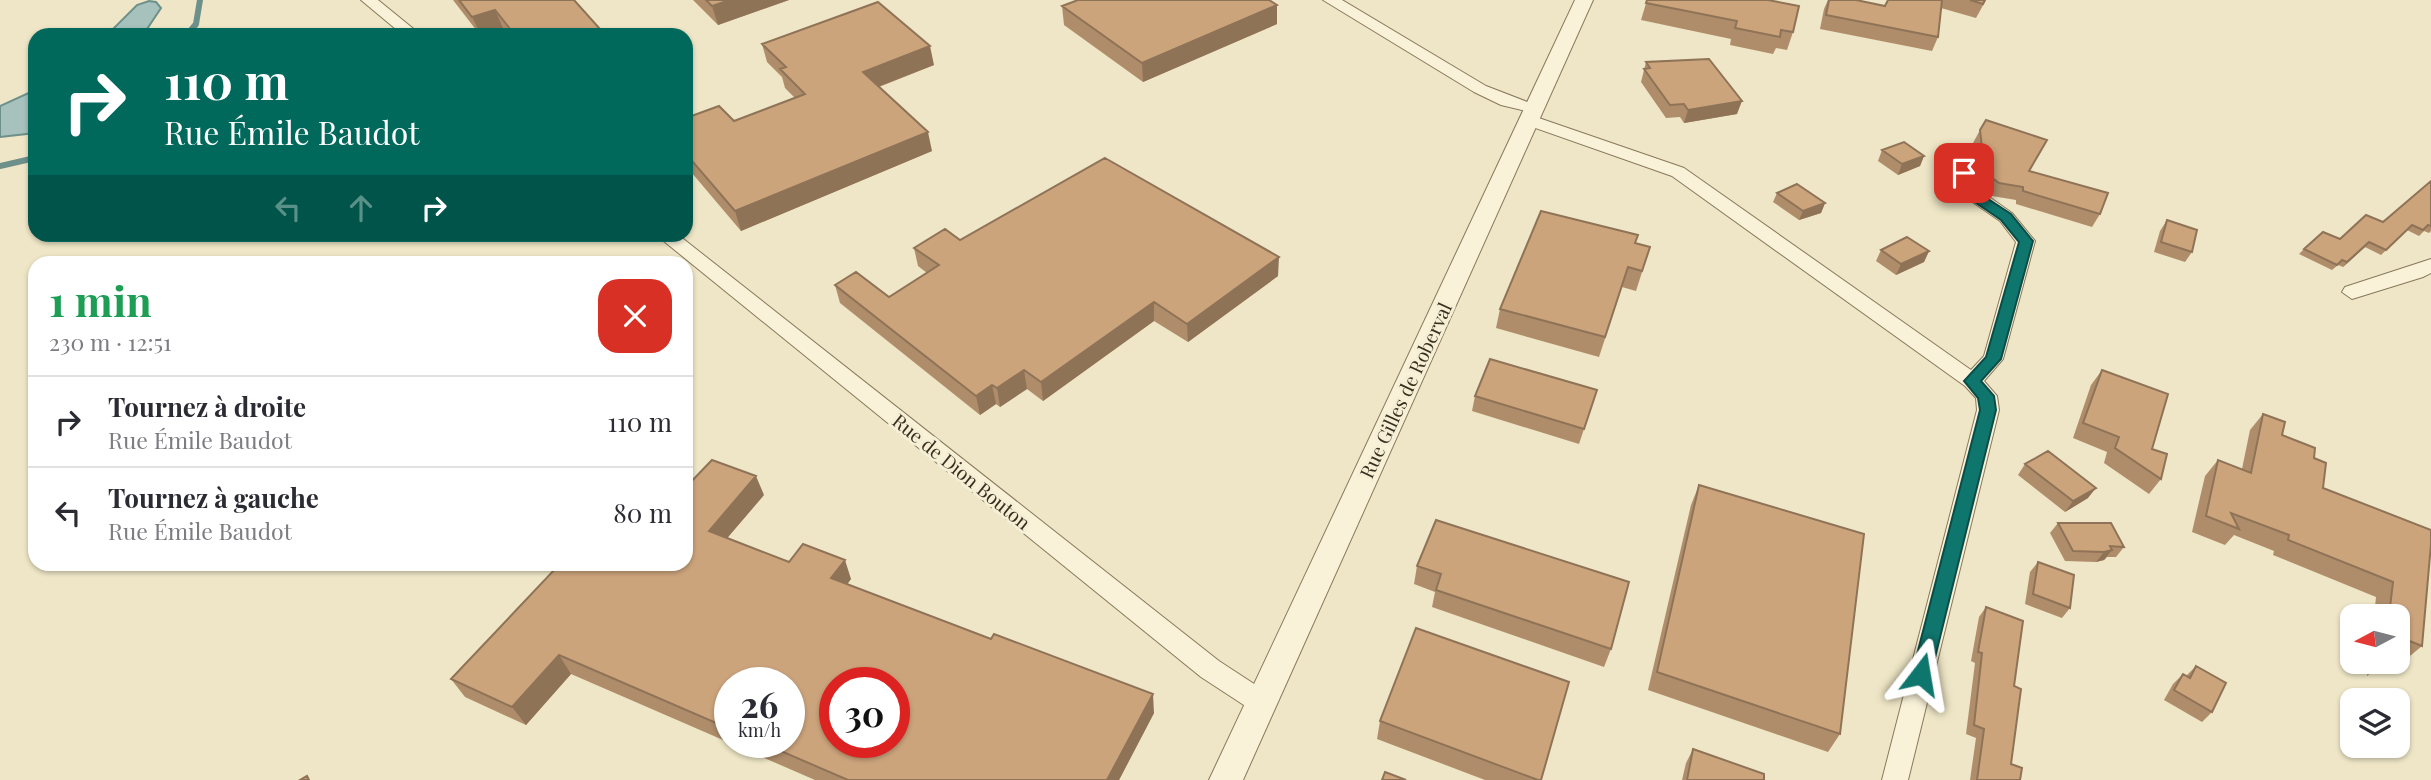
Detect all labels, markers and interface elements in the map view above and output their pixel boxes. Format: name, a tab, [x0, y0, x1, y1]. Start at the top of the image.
text: 110 m	[164, 47, 289, 112]
icon: right	[49, 56, 140, 147]
text: Rue Émile Baudot	[164, 110, 420, 153]
pin	[1934, 143, 1994, 203]
icon: arrive	[1945, 154, 1983, 192]
icon: left	[269, 189, 307, 227]
icon: ahead	[342, 189, 380, 227]
icon: right	[415, 189, 453, 227]
text: 1 min	[49, 272, 152, 328]
button: close	[598, 279, 672, 353]
street label: Rue Gilles de Roberval	[1353, 297, 1457, 482]
text: 230 m · 12:51	[49, 326, 172, 357]
text: Tournez à droite	[108, 389, 306, 424]
icon: right	[49, 403, 87, 441]
text: 110 m	[608, 404, 672, 439]
street label: Rue de Dion Bouton	[888, 407, 1037, 535]
text: Rue Émile Baudot	[108, 424, 292, 455]
text: Tournez à gauche	[108, 480, 319, 515]
icon: left	[49, 494, 87, 532]
text: 80 m	[613, 495, 672, 530]
text: Rue Émile Baudot	[108, 515, 292, 546]
north arrow	[2340, 604, 2410, 674]
map controls	[2340, 604, 2410, 758]
position arrow	[1884, 637, 1958, 711]
speed limit sign: 30	[819, 667, 910, 758]
text: 26	[741, 680, 778, 727]
button: layers	[2340, 688, 2410, 758]
text: km/h	[738, 718, 781, 742]

